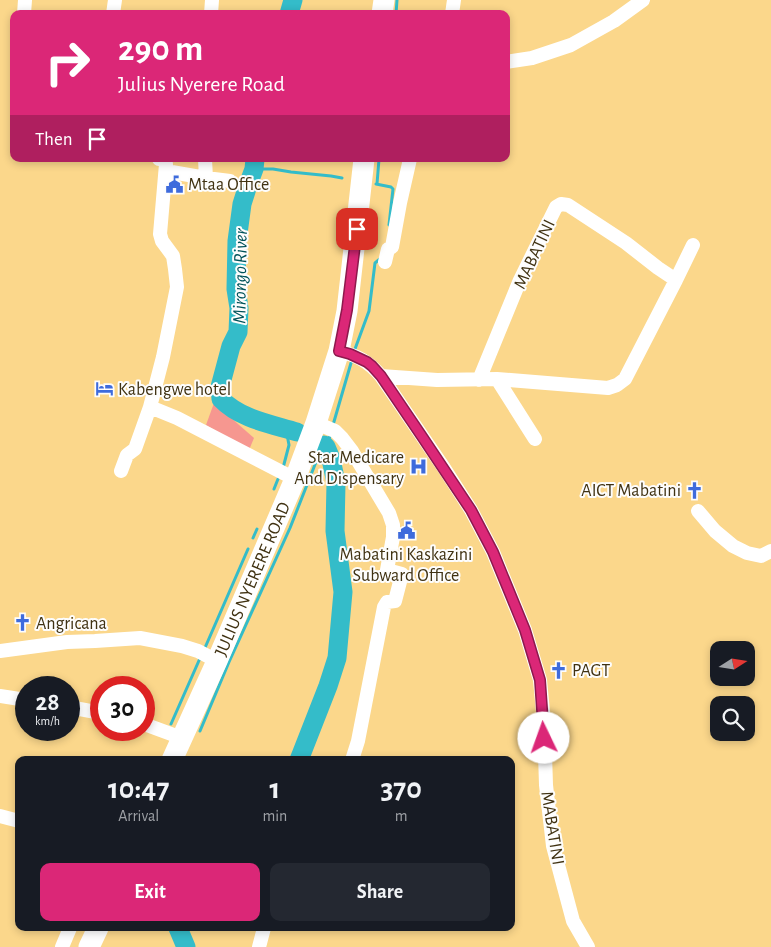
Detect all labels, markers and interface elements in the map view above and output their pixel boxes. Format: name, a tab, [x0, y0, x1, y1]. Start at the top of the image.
icon: right	[35, 30, 100, 95]
text: 290 m	[118, 32, 203, 67]
text: Julius Nyerere Road	[118, 73, 285, 95]
icon: arrive	[83, 125, 111, 153]
text: Then	[35, 130, 73, 149]
public building icon: Mtaa Office	[164, 174, 184, 194]
place label: Mtaa Office	[188, 176, 269, 194]
pin	[336, 208, 378, 250]
icon: arrive	[343, 215, 371, 243]
street label: MABATINI	[511, 217, 559, 292]
water label: Mirongo River	[230, 227, 251, 324]
hotel icon: Kabengwe hotel	[94, 379, 114, 399]
place label: Kabengwe hotel	[118, 381, 231, 399]
place label: Star Medicare And Dispensary	[294, 449, 404, 488]
hospital icon: Star Medicare And Dispensary	[408, 457, 428, 477]
church icon: AICT Mabatini	[685, 480, 705, 500]
place label: AICT Mabatini	[581, 482, 681, 500]
street label: JULIUS NYERERE ROAD	[212, 500, 294, 659]
public building icon: Mabatini Kaskazini Subward Office	[396, 521, 416, 541]
place label: Mabatini Kaskazini Subward Office	[340, 546, 472, 585]
church icon: Angricana	[12, 613, 32, 633]
place label: Angricana	[36, 615, 107, 633]
north arrow	[710, 641, 755, 686]
map controls	[710, 641, 755, 741]
church icon: PAGT	[548, 660, 568, 680]
place label: PAGT	[572, 662, 610, 680]
speed limit sign: 30	[90, 676, 155, 741]
text: 28	[35, 690, 60, 715]
button: search	[710, 696, 755, 741]
position arrow	[517, 711, 569, 763]
text: km/h	[35, 715, 60, 727]
text: 10:47	[108, 774, 169, 804]
text: 1	[269, 774, 280, 804]
text: 370	[380, 774, 422, 804]
street label: MABATINI	[537, 790, 567, 866]
text: Arrival	[118, 808, 159, 824]
text: min	[262, 808, 287, 824]
text: m	[395, 808, 408, 824]
button: Exit	[40, 863, 260, 921]
button: Share	[270, 863, 490, 921]

